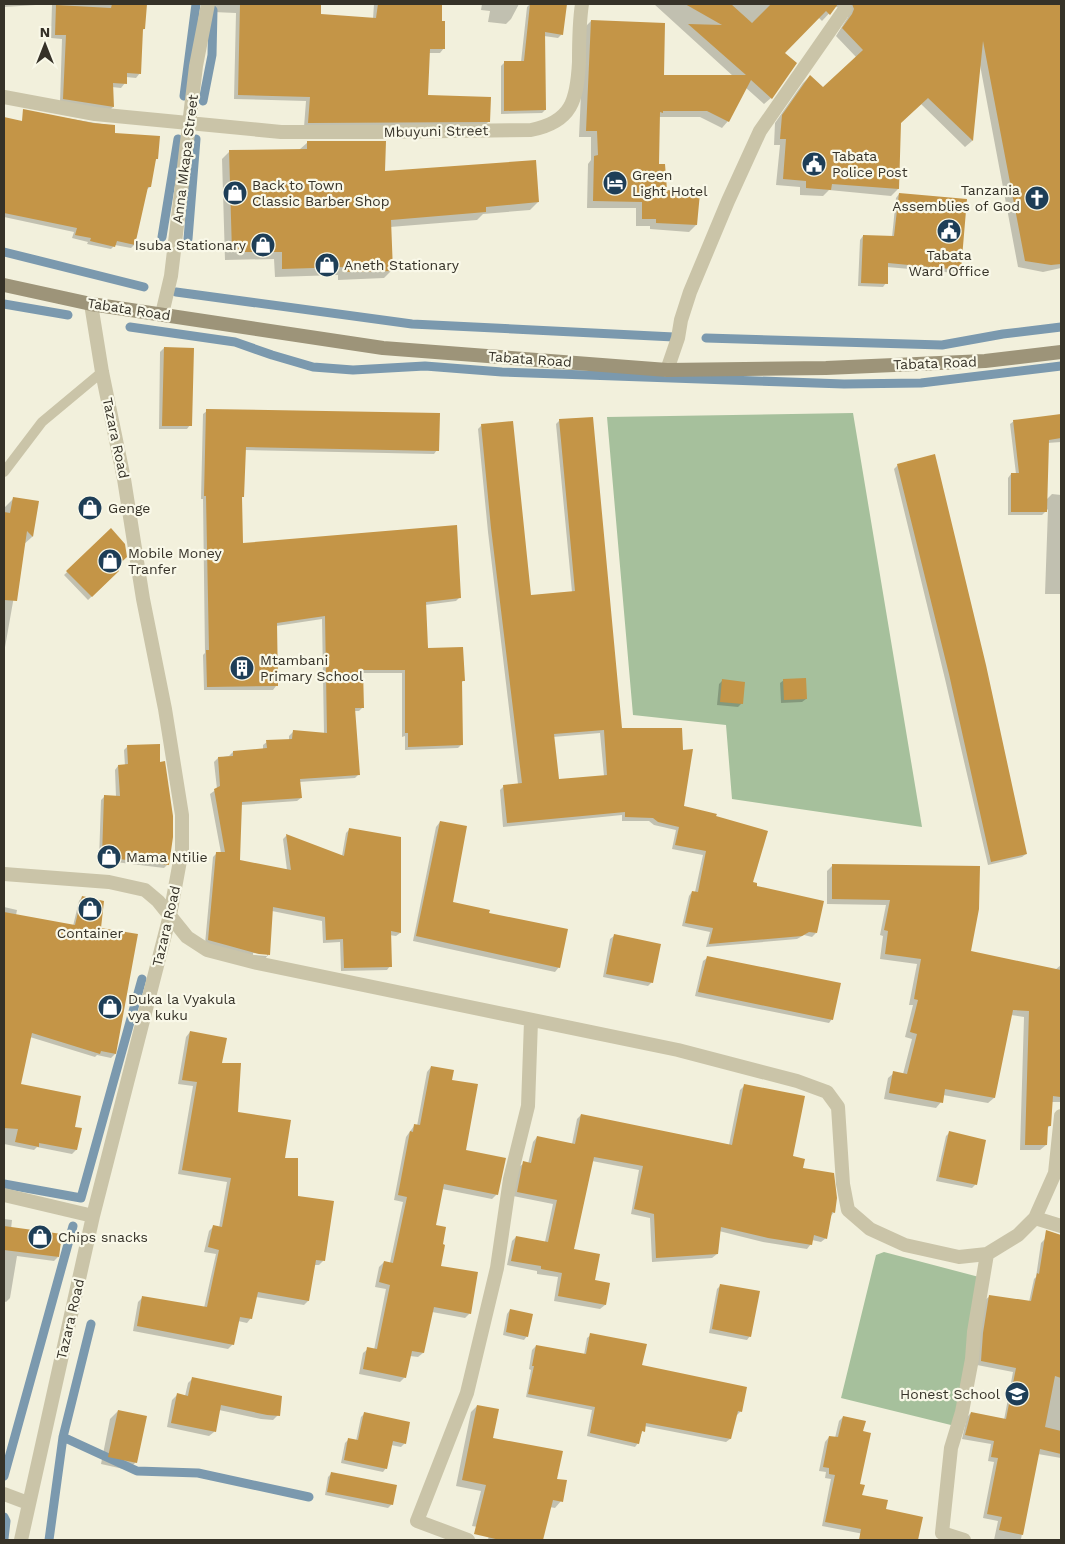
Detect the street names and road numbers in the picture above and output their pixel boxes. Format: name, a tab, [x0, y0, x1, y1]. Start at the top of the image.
street label: Anna Mkapa Street	[169, 93, 201, 224]
street label: Mbuyuni Street	[384, 122, 488, 140]
street label: Tabata Road	[86, 295, 172, 323]
street label: Tabata Road	[488, 348, 572, 370]
street label: Tabata Road	[893, 354, 977, 372]
street label: Tazara Road	[100, 396, 132, 480]
street label: Tazara Road	[149, 884, 183, 968]
street label: Tazara Road	[53, 1277, 87, 1361]

